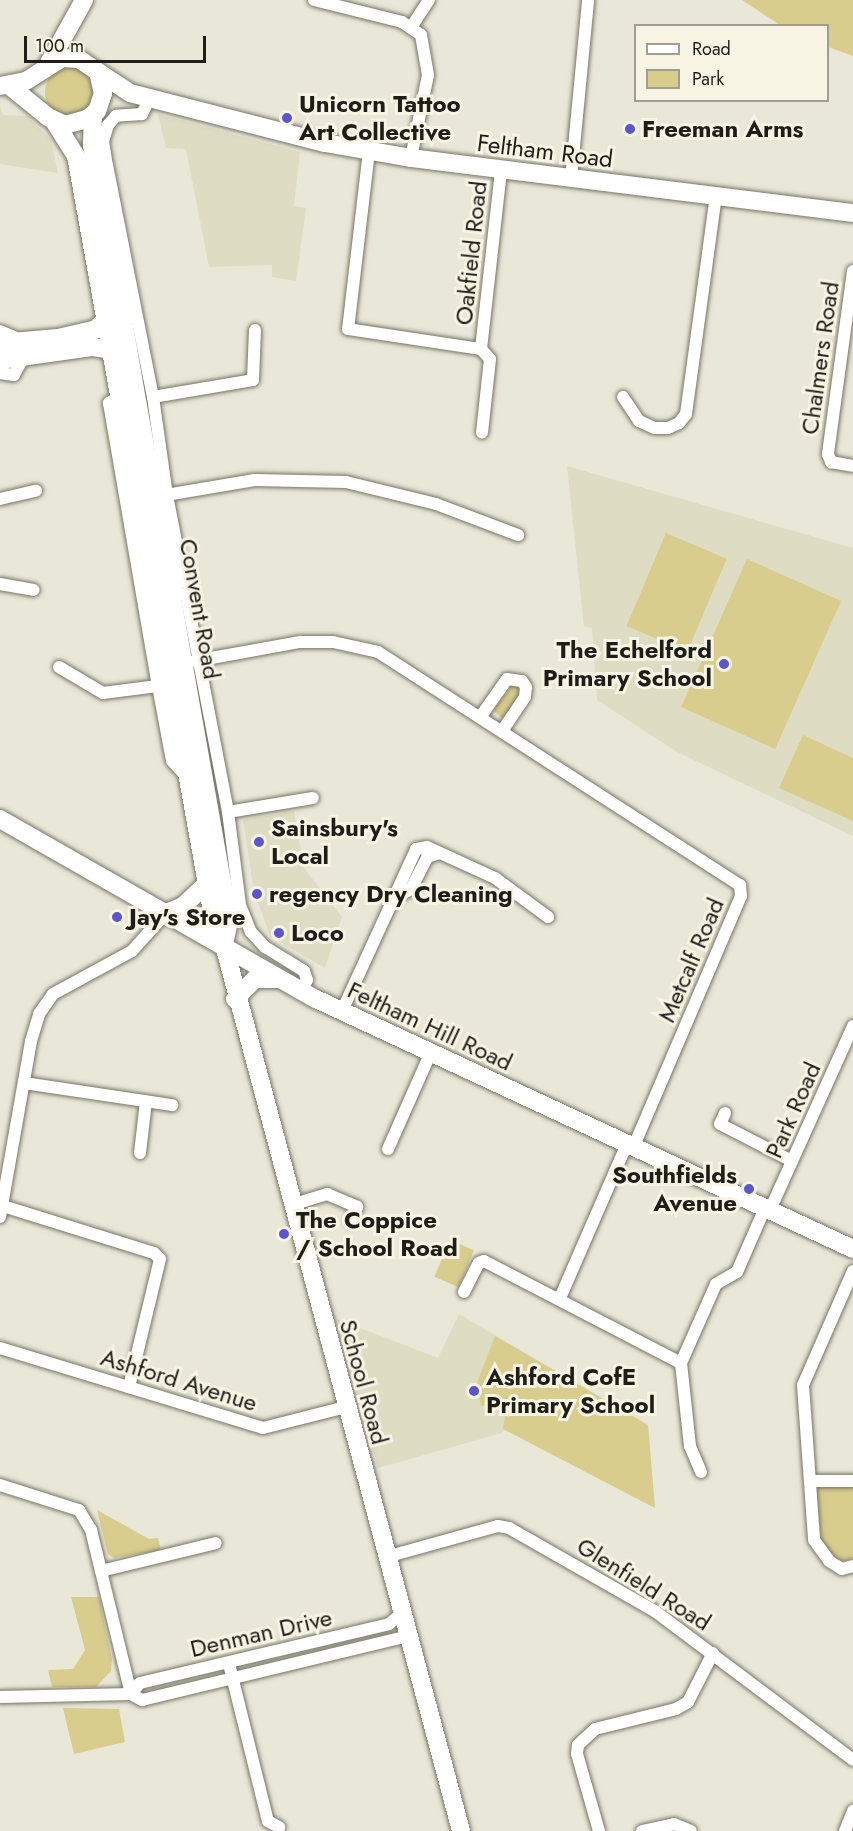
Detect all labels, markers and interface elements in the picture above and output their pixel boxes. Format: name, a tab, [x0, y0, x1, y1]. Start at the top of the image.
scale bar	[27, 24, 208, 62]
legend	[634, 24, 829, 102]
text: 100 m	[35, 33, 84, 59]
text: Road	[692, 36, 731, 62]
text: Park	[692, 66, 724, 92]
place label: Unicorn Tattoo Art Collective	[299, 90, 461, 146]
marker: Unicorn Tattoo Art Collective	[280, 111, 294, 125]
place label: Freeman Arms	[642, 115, 804, 143]
marker: Freeman Arms	[623, 122, 637, 136]
street label: Feltham Road	[475, 128, 615, 174]
street label: Oakfield Road	[449, 180, 493, 326]
street label: Chalmers Road	[795, 280, 845, 436]
street label: Convent Road	[173, 537, 227, 681]
place label: The Echelford Primary School	[543, 636, 712, 692]
marker: The Echelford Primary School	[717, 657, 731, 671]
place label: Sainsbury's Local	[271, 814, 398, 870]
marker: Sainsbury's Local	[252, 835, 266, 849]
place label: regency Dry Cleaning	[269, 880, 513, 908]
marker: regency Dry Cleaning	[250, 887, 264, 901]
street label: Metcalf Road	[652, 894, 730, 1026]
place label: Jay's Store	[129, 903, 245, 931]
marker: Jay's Store	[110, 910, 124, 924]
place label: Loco	[291, 919, 344, 947]
marker: Loco	[272, 926, 286, 940]
street label: Feltham Hill Road	[343, 975, 517, 1077]
street label: Park Road	[759, 1058, 827, 1162]
place label: Southfields Avenue	[612, 1161, 737, 1217]
marker: Southfields Avenue	[742, 1182, 756, 1196]
place label: The Coppice / School Road	[296, 1206, 458, 1262]
marker: The Coppice / School Road	[277, 1227, 291, 1241]
street label: School Road	[334, 1316, 394, 1448]
street label: Ashford Avenue	[97, 1343, 261, 1417]
place label: Ashford CofE Primary School	[486, 1363, 655, 1419]
marker: Ashford CofE Primary School	[467, 1384, 481, 1398]
street label: Glenfield Road	[572, 1531, 716, 1637]
street label: Denman Drive	[187, 1603, 335, 1663]

